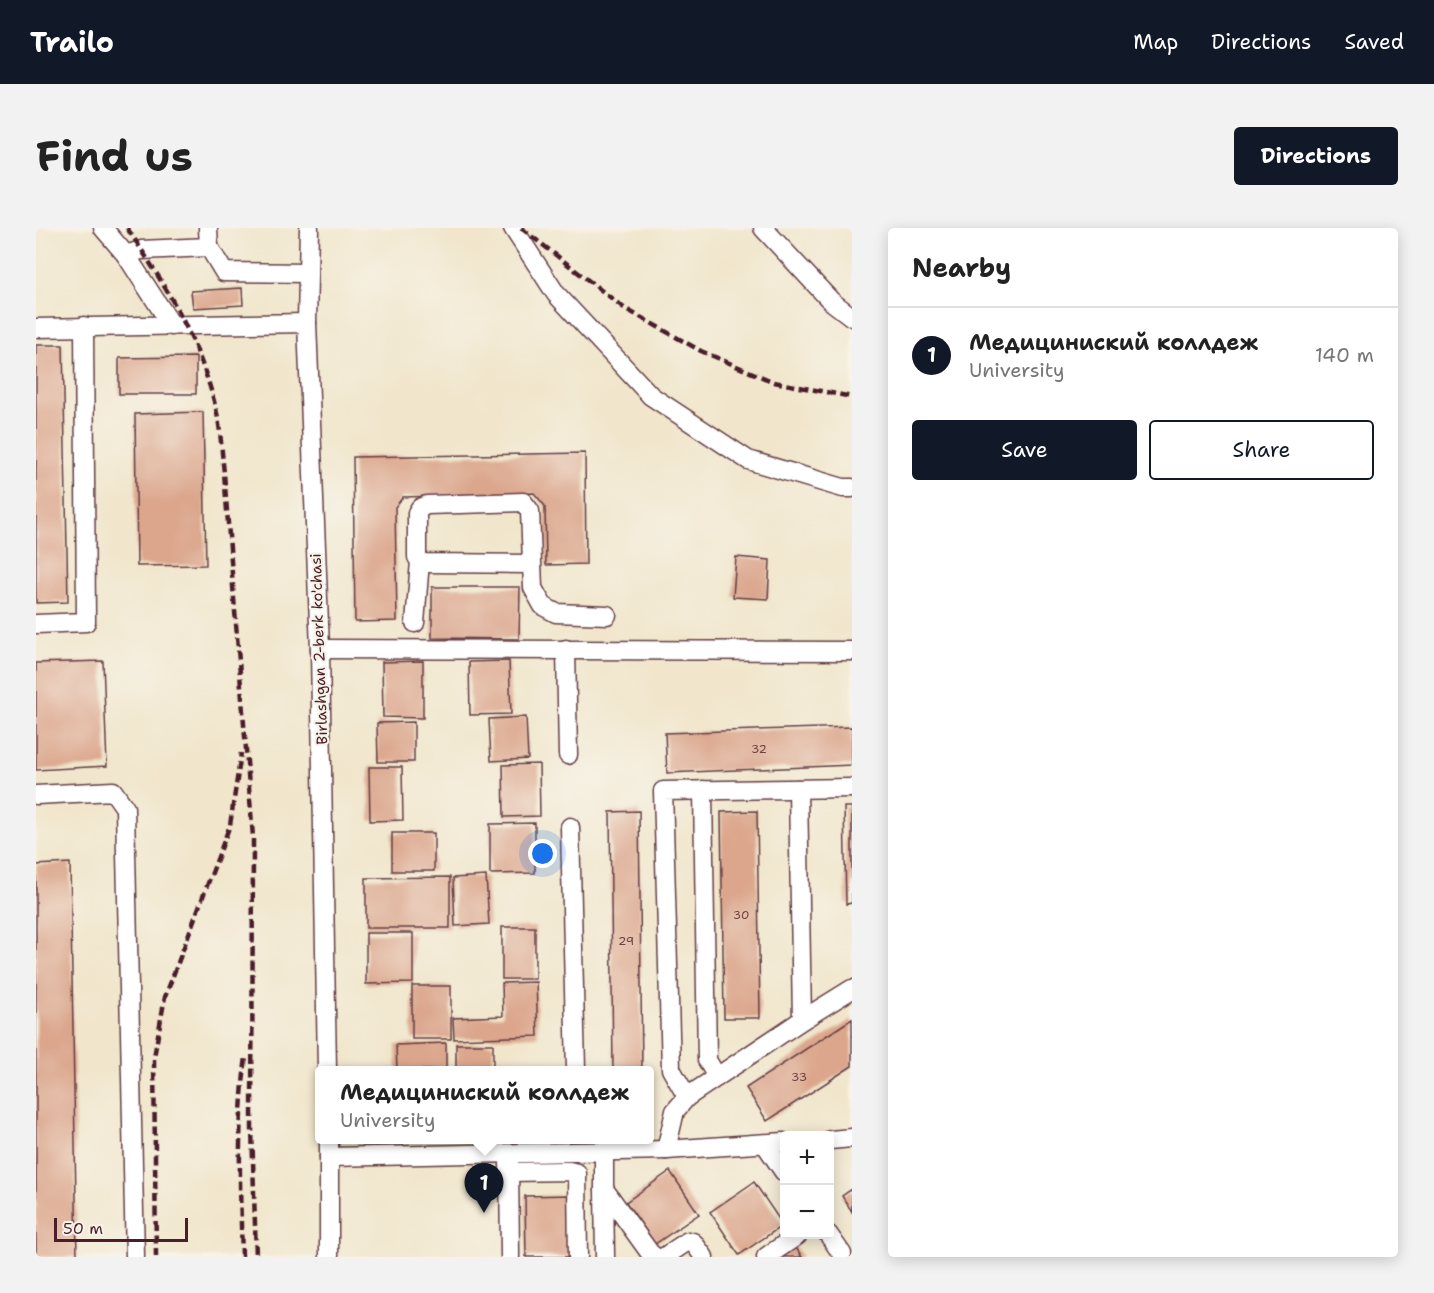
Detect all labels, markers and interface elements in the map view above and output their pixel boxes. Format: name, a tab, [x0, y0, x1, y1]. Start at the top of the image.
text: Trailo	[30, 23, 114, 61]
text: Map	[1133, 28, 1178, 56]
text: Directions	[1211, 28, 1311, 56]
text: Saved	[1344, 28, 1404, 56]
button: Directions	[1234, 127, 1398, 185]
text: Find us	[36, 128, 193, 184]
text: Nearby	[912, 250, 1011, 285]
text: Медициниский коллдеж	[969, 328, 1258, 357]
text: 1	[927, 342, 936, 368]
text: 140 m	[1315, 342, 1374, 368]
text: University	[969, 357, 1065, 383]
button: Save	[912, 420, 1137, 480]
button: Share	[1149, 420, 1374, 480]
street label: Birlashgan 2-berk ko'chasi	[306, 553, 332, 745]
house number: 32	[751, 741, 767, 757]
your location	[528, 839, 557, 868]
house number: 30	[733, 907, 749, 923]
house number: 29	[618, 933, 634, 949]
popup	[315, 1066, 654, 1144]
house number: 33	[791, 1069, 807, 1085]
text: Медициниский коллдеж	[340, 1078, 629, 1107]
text: University	[340, 1107, 435, 1133]
map controls	[780, 1131, 834, 1239]
button: +	[780, 1131, 834, 1185]
pin: 1	[464, 1164, 504, 1213]
button: −	[780, 1185, 834, 1239]
scale bar	[54, 1215, 188, 1242]
text: 50 m	[63, 1218, 103, 1239]

